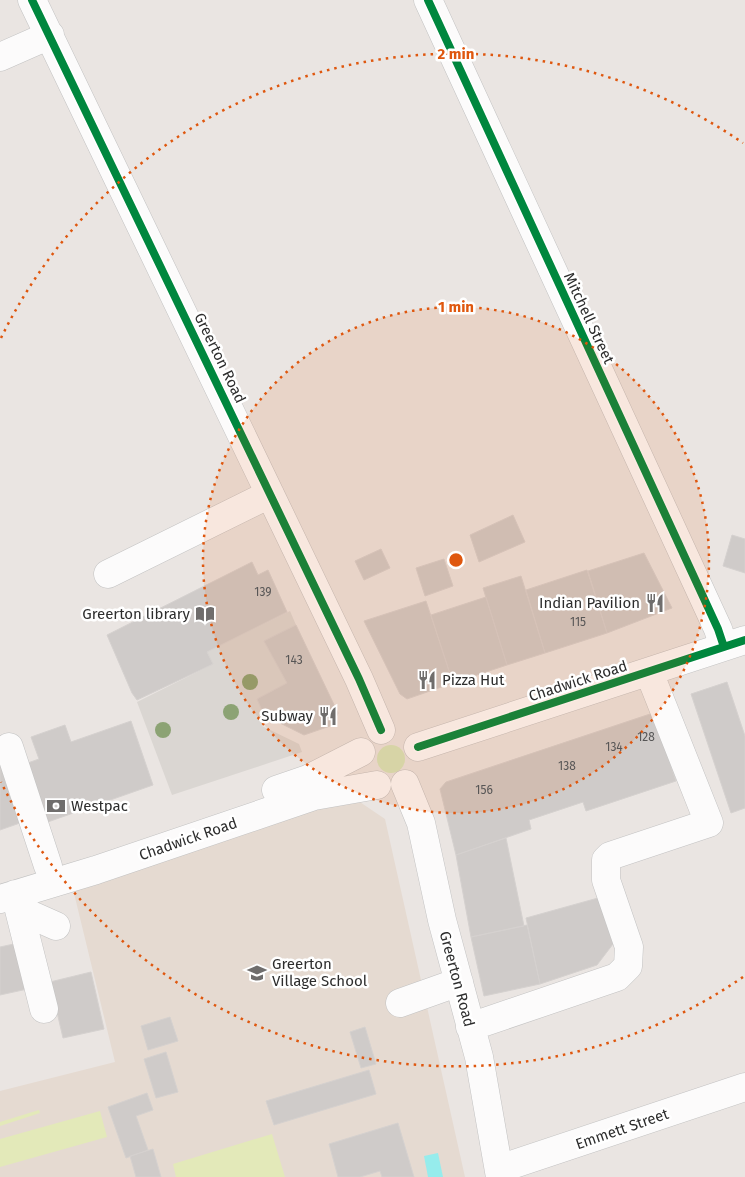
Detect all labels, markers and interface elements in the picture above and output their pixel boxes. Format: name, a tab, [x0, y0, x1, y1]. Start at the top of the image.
text: 2 min	[438, 45, 474, 63]
street label: Mitchell Street	[560, 269, 618, 367]
text: 1 min	[438, 298, 474, 316]
street label: Greerton Road	[190, 310, 250, 406]
centre of rings	[447, 551, 465, 569]
house number: 139	[254, 585, 272, 599]
restaurant icon: Indian Pavilion	[644, 592, 666, 614]
place label: Indian Pavilion	[539, 594, 640, 612]
library icon: Greerton library	[194, 603, 216, 625]
place label: Greerton library	[82, 605, 191, 623]
house number: 115	[570, 615, 586, 629]
house number: 143	[285, 653, 303, 667]
street label: Chadwick Road	[526, 657, 630, 705]
restaurant icon: Pizza Hut	[416, 669, 438, 691]
place label: Pizza Hut	[442, 671, 505, 689]
restaurant icon: Subway	[317, 705, 339, 727]
place label: Subway	[261, 707, 314, 725]
house number: 128	[637, 730, 655, 744]
house number: 134	[605, 740, 623, 754]
house number: 138	[558, 759, 576, 773]
house number: 156	[475, 783, 493, 797]
bank icon: Westpac	[45, 795, 67, 817]
place label: Westpac	[71, 797, 128, 815]
street label: Chadwick Road	[137, 814, 239, 864]
street label: Greerton Road	[436, 929, 478, 1029]
place label: Greerton Village School	[272, 955, 368, 990]
school or university icon: Greerton Village School	[246, 962, 268, 984]
street label: Emmett Street	[573, 1104, 671, 1153]

